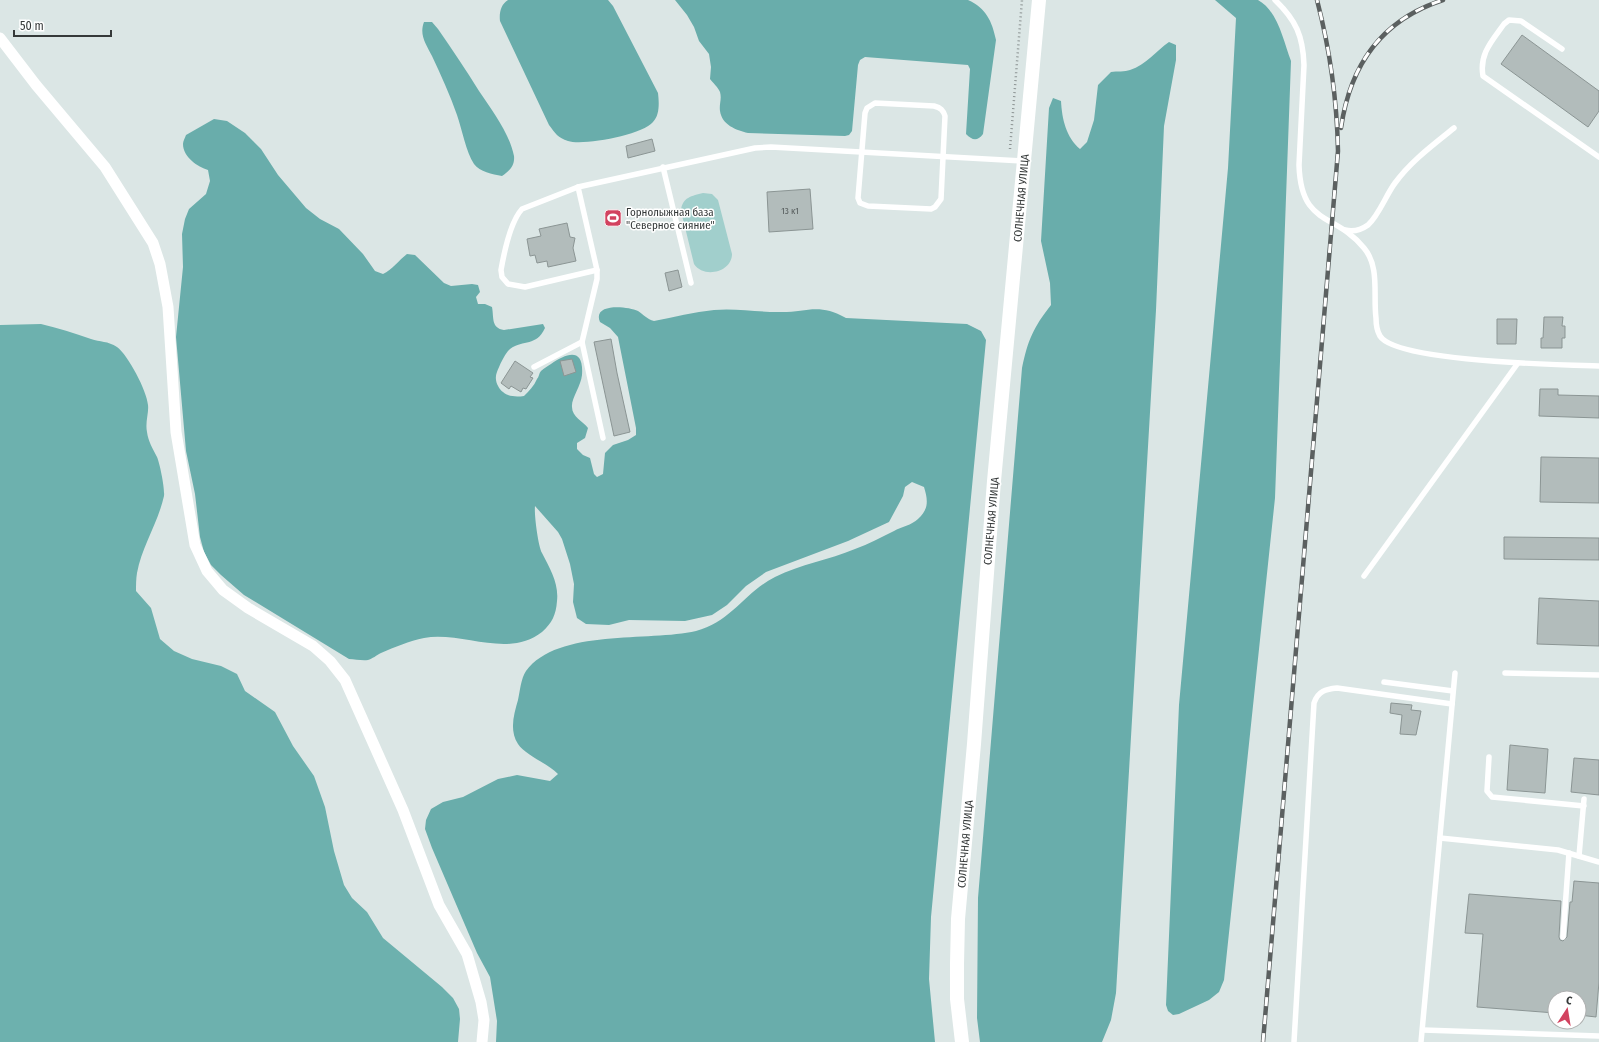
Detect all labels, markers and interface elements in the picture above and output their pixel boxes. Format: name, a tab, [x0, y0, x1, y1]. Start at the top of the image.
scale bar	[14, 12, 111, 38]
text: 50 m	[20, 19, 44, 33]
street label: СОЛНЕЧНАЯ УЛИЦА	[1011, 153, 1032, 243]
place label: Горнолыжная база "Северное сияние"	[626, 206, 715, 232]
house number: 13 к1	[781, 206, 799, 216]
sports icon: Горнолыжная база "Северное сияние"	[603, 208, 623, 228]
street label: СОЛНЕЧНАЯ УЛИЦА	[981, 476, 1002, 566]
street label: СОЛНЕЧНАЯ УЛИЦА	[955, 799, 976, 889]
north arrow	[1547, 990, 1587, 1030]
text: С	[1565, 994, 1573, 1008]

